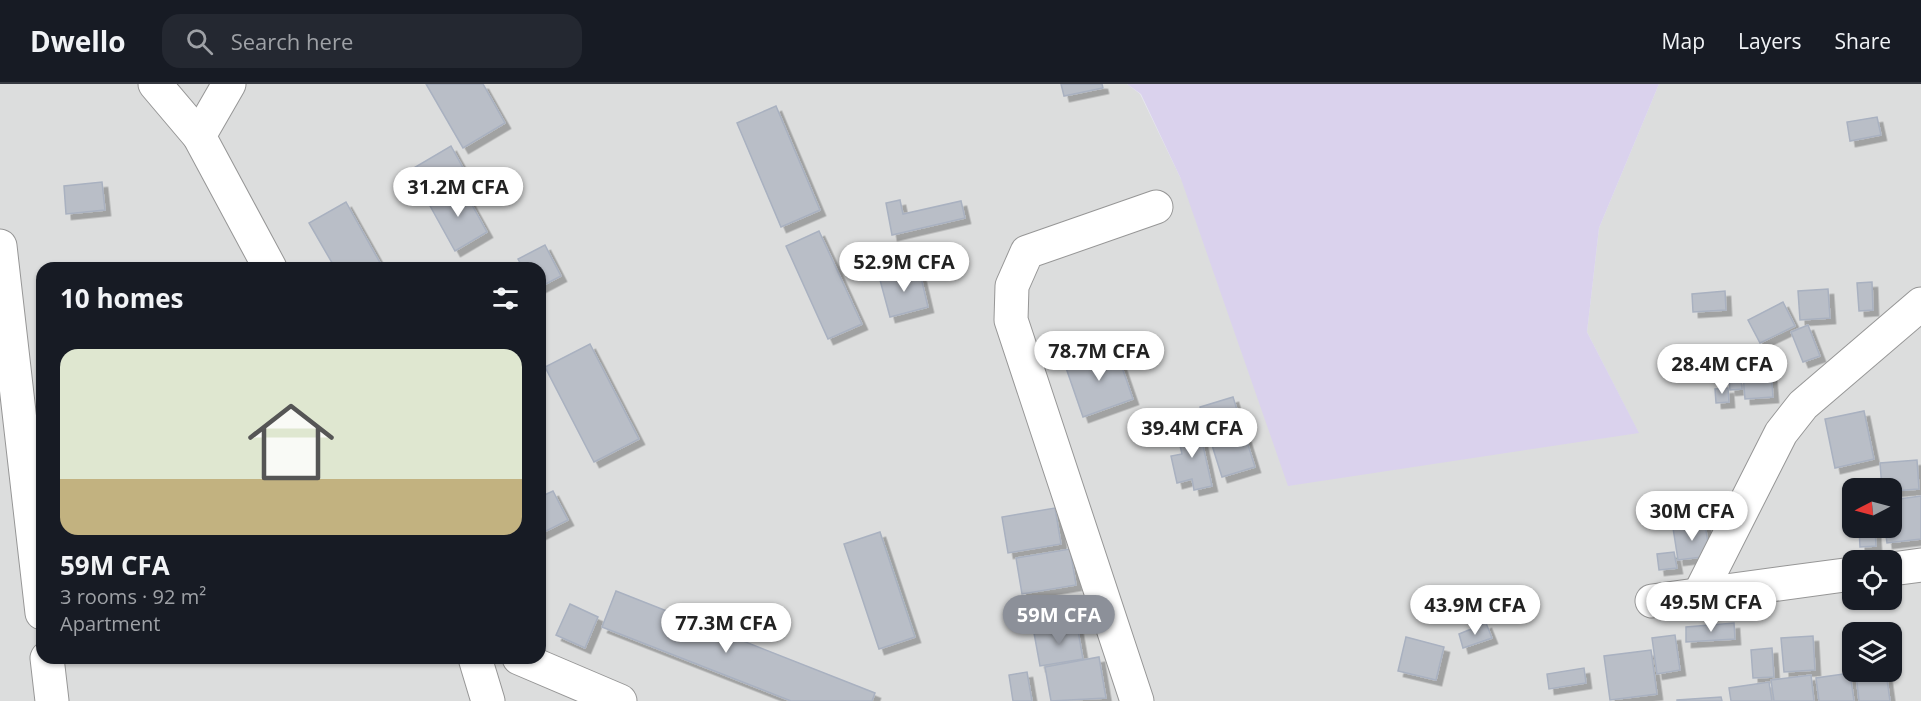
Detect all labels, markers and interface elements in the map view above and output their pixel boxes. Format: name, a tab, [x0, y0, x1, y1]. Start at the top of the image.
search box	[162, 14, 582, 68]
text: Dwello	[30, 22, 126, 60]
icon: search	[183, 25, 216, 58]
text: Search here	[231, 26, 353, 56]
text: Map	[1662, 27, 1705, 55]
text: Layers	[1738, 27, 1802, 55]
text: Share	[1835, 27, 1891, 55]
pin: 31.2M CFA	[389, 167, 527, 218]
text: 31.2M CFA	[407, 173, 509, 200]
pin: 52.9M CFA	[835, 242, 973, 293]
text: 52.9M CFA	[853, 248, 955, 275]
text: 10 homes	[60, 280, 184, 316]
icon: filters	[489, 282, 522, 315]
pin: 78.7M CFA	[1030, 331, 1168, 382]
text: 78.7M CFA	[1048, 337, 1150, 364]
pin: 28.4M CFA	[1653, 344, 1791, 395]
text: 28.4M CFA	[1671, 350, 1773, 377]
icon: home	[237, 388, 345, 496]
pin: 39.4M CFA	[1123, 408, 1261, 459]
text: 39.4M CFA	[1141, 414, 1243, 441]
north arrow	[1842, 478, 1902, 538]
map controls	[1842, 478, 1902, 682]
pin: 30M CFA	[1637, 491, 1747, 542]
text: 30M CFA	[1650, 497, 1734, 524]
text: 59M CFA	[60, 547, 170, 583]
button: locate	[1842, 550, 1902, 610]
pin: 49.5M CFA	[1642, 582, 1780, 633]
text: 3 rooms · 92 m²	[60, 583, 206, 610]
pin: 43.9M CFA	[1406, 585, 1544, 636]
text: 49.5M CFA	[1660, 588, 1762, 615]
text: 43.9M CFA	[1424, 591, 1526, 618]
pin: 59M CFA	[1004, 595, 1114, 646]
text: 59M CFA	[1017, 601, 1101, 628]
pin: 77.3M CFA	[657, 603, 795, 654]
text: 77.3M CFA	[675, 609, 777, 636]
text: Apartment	[60, 610, 160, 637]
button: layers	[1842, 622, 1902, 682]

